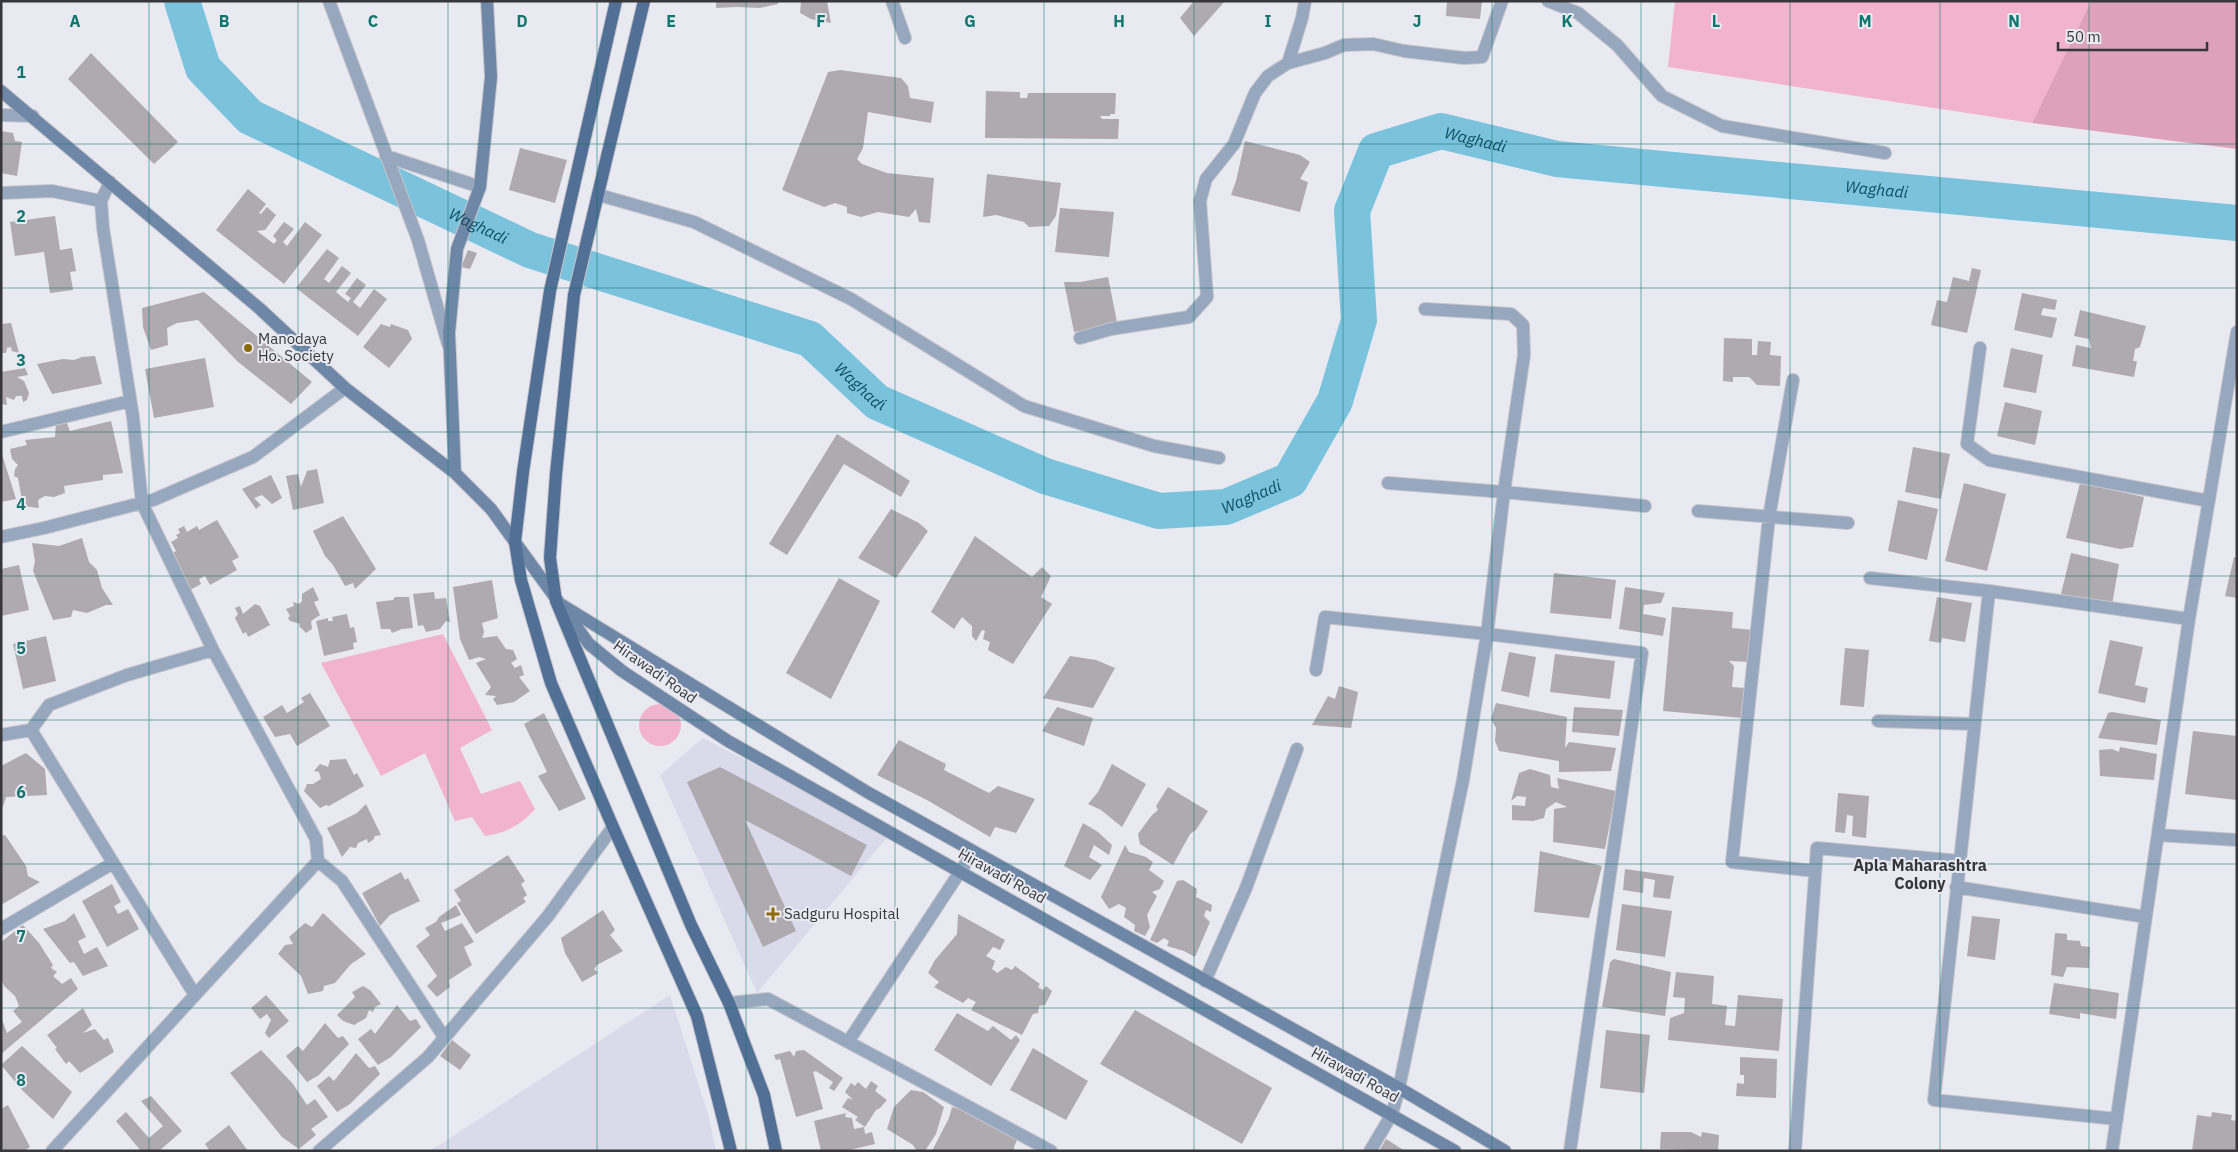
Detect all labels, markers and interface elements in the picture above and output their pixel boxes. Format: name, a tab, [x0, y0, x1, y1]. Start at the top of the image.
text: A	[70, 11, 81, 31]
text: B	[219, 11, 230, 31]
text: C	[368, 11, 378, 31]
text: D	[516, 11, 528, 31]
text: E	[666, 11, 676, 31]
text: F	[816, 11, 826, 31]
text: G	[964, 11, 976, 31]
text: H	[1113, 11, 1125, 31]
text: I	[1265, 11, 1272, 31]
text: J	[1413, 11, 1421, 31]
text: K	[1561, 11, 1573, 31]
text: L	[1712, 11, 1720, 31]
text: M	[1858, 11, 1872, 31]
text: N	[2008, 11, 2020, 31]
scale bar	[2058, 20, 2207, 52]
text: 50 m	[2066, 27, 2101, 46]
text: 1	[16, 62, 26, 82]
water label: Waghadi	[1443, 122, 1509, 157]
water label: Waghadi	[1844, 176, 1910, 202]
water label: Waghadi	[446, 203, 512, 248]
text: 2	[16, 206, 26, 226]
place label: Manodaya Ho. Society	[258, 329, 334, 365]
marker: Manodaya Ho. Society	[242, 342, 254, 354]
text: 3	[16, 350, 26, 370]
water label: Waghadi	[831, 357, 890, 415]
water label: Waghadi	[1218, 475, 1285, 518]
text: 4	[16, 494, 26, 514]
street label: Hirawadi Road	[610, 636, 701, 707]
text: 5	[16, 638, 26, 658]
text: 6	[16, 782, 26, 802]
street label: Hirawadi Road	[955, 844, 1050, 908]
district label: Apla Maharashtra Colony	[1853, 855, 1987, 893]
place label: Sadguru Hospital	[784, 904, 900, 923]
marker: Sadguru Hospital	[766, 907, 780, 921]
text: 7	[16, 926, 26, 946]
street label: Hirawadi Road	[1308, 1043, 1403, 1107]
text: 8	[16, 1070, 26, 1090]

